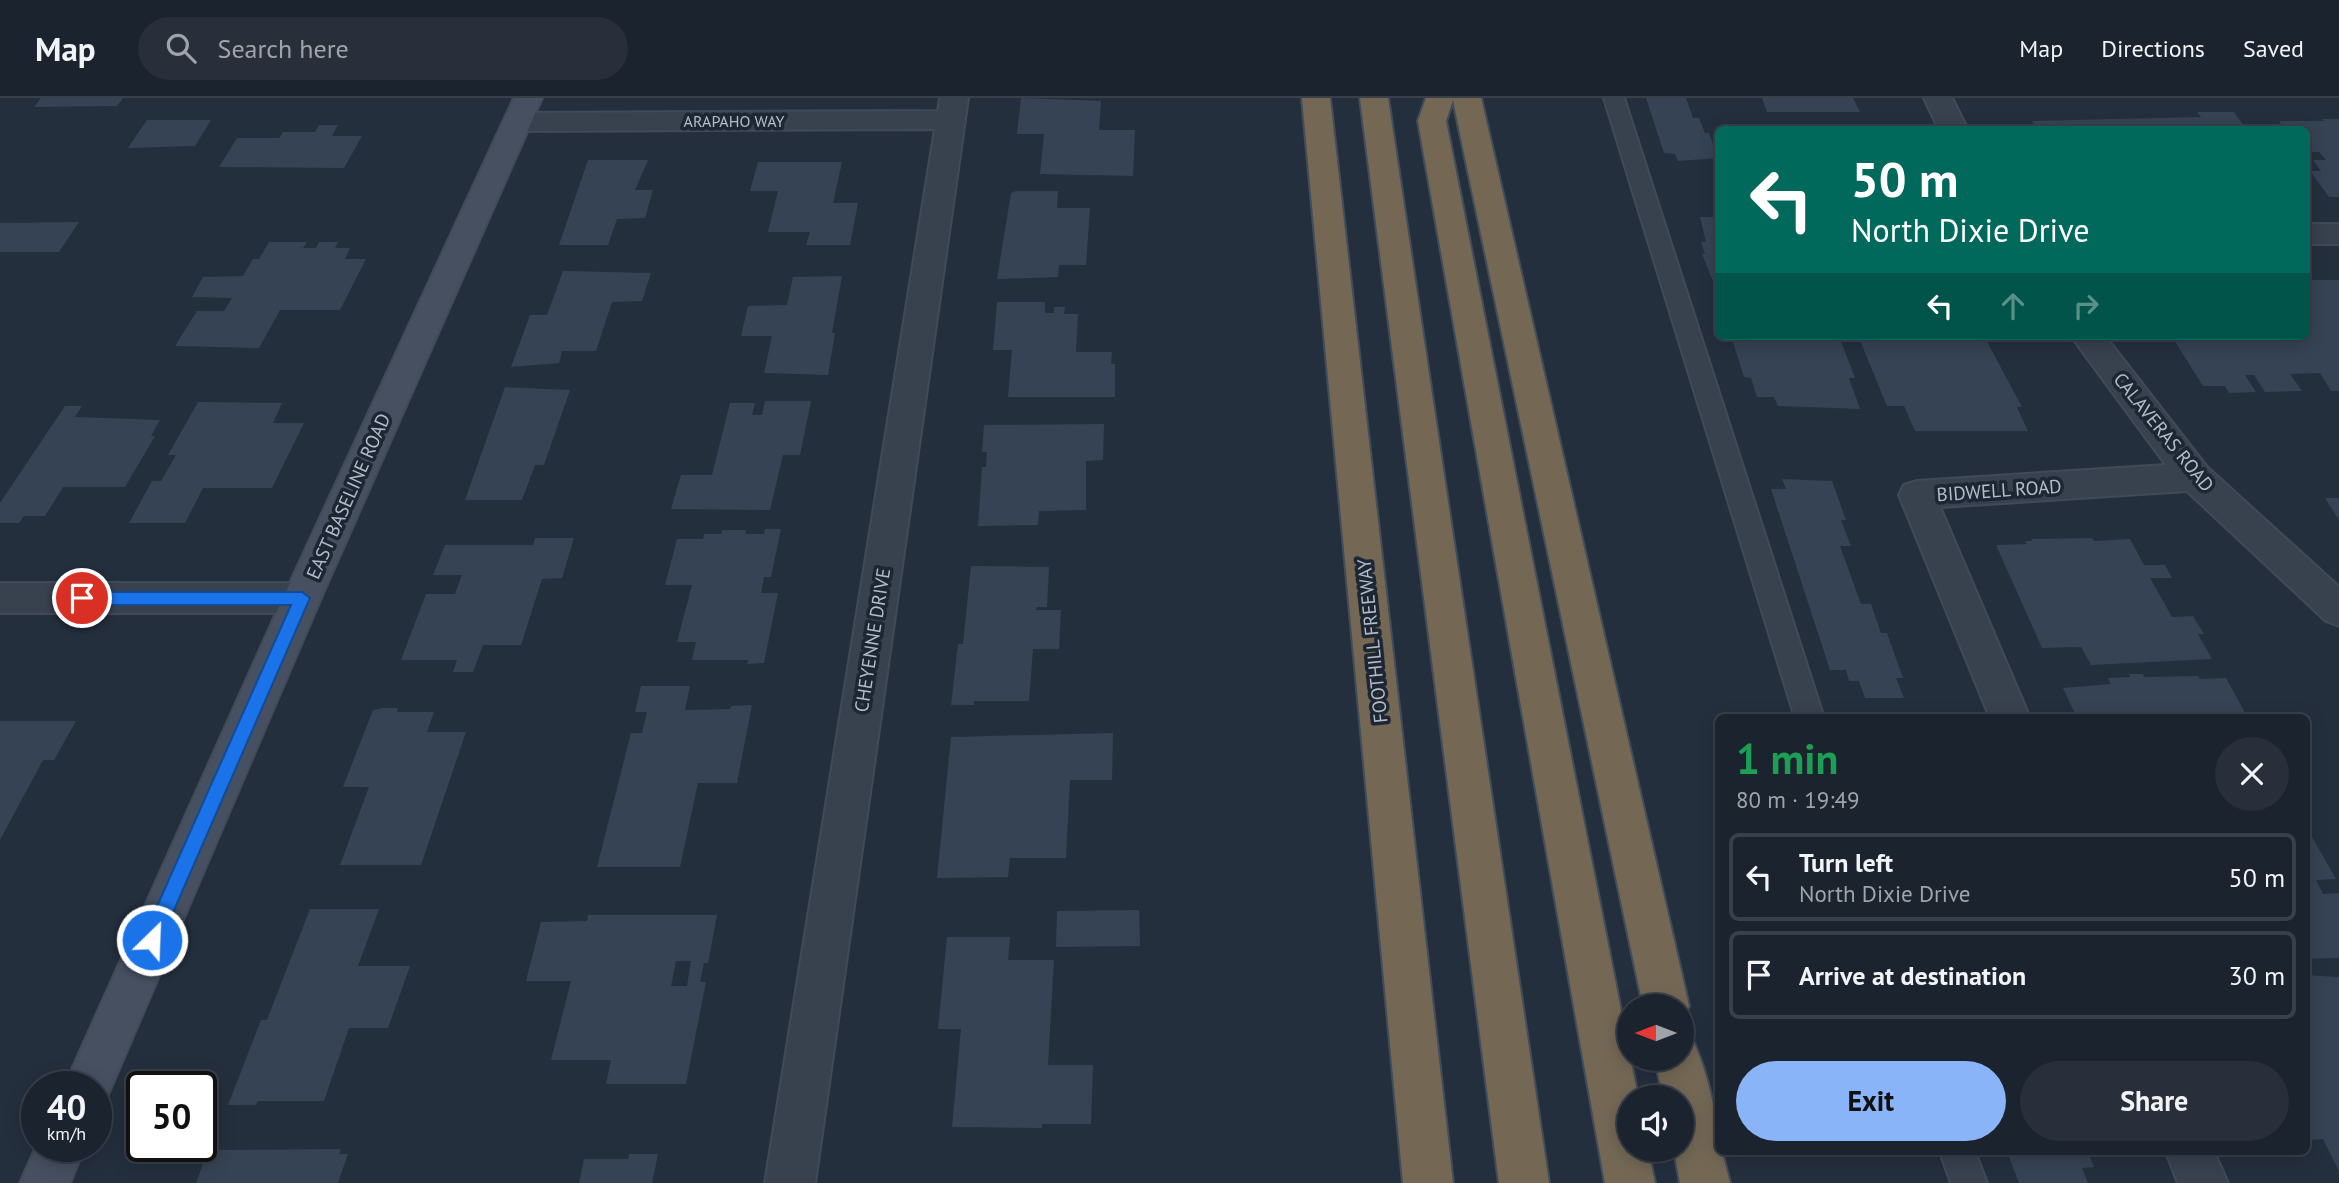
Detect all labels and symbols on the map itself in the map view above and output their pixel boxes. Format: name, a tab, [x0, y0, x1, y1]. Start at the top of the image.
street label: ARAPAHO WAY	[684, 111, 784, 131]
street label: CALAVERAS ROAD	[2109, 368, 2219, 496]
street label: EAST BASELINE ROAD	[301, 410, 395, 582]
street label: BIDWELL ROAD	[1936, 474, 2062, 506]
street label: FOOTHILL FREEWAY	[1351, 557, 1393, 724]
street label: CHEYENNE DRIVE	[849, 566, 895, 714]
pin	[52, 568, 112, 628]
position arrow	[115, 903, 189, 977]
north arrow	[1617, 994, 1694, 1071]
speed limit sign: 50	[126, 1071, 217, 1162]

